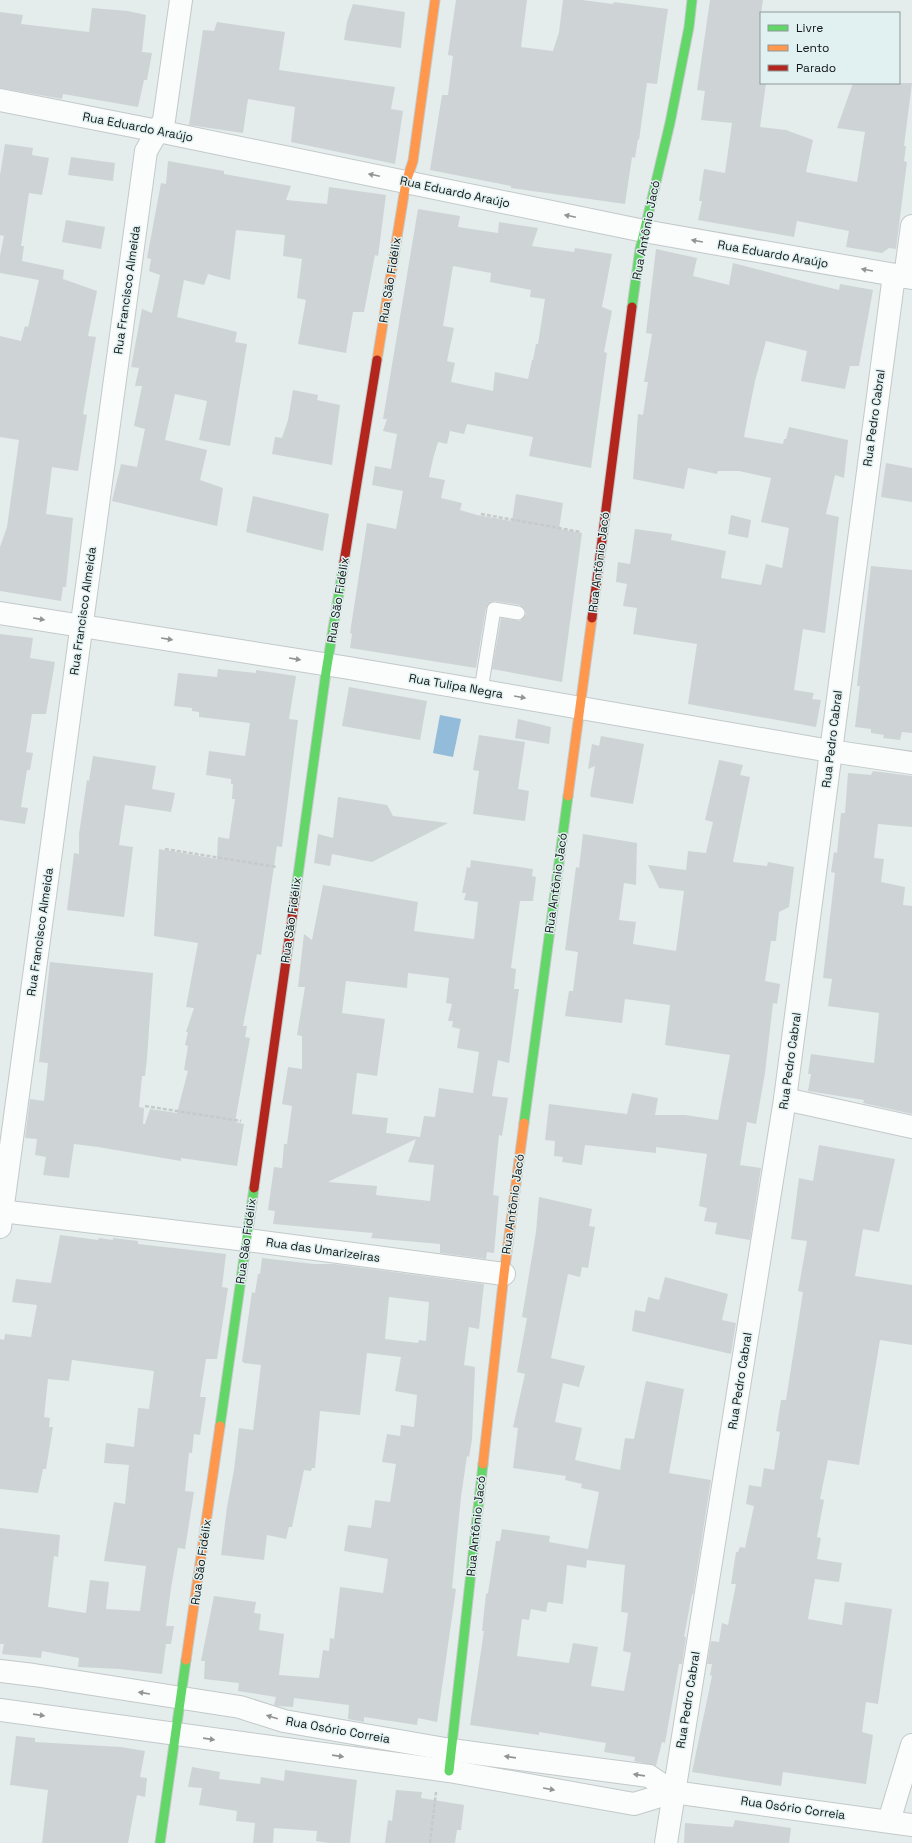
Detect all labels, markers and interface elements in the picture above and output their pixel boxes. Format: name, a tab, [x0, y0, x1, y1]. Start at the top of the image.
legend	[760, 12, 900, 84]
text: Livre	[796, 20, 823, 36]
text: Lento	[796, 40, 830, 56]
text: Parado	[796, 60, 836, 76]
street label: Rua Eduardo Araújo	[81, 108, 195, 146]
one-way arrow	[368, 172, 380, 178]
street label: Rua Eduardo Araújo	[398, 172, 512, 212]
street label: Rua Antônio Jacó	[628, 179, 664, 281]
one-way arrow	[564, 212, 576, 218]
street label: Rua Francisco Almeida	[110, 225, 144, 355]
street label: Rua São Fidélix	[375, 236, 405, 324]
street label: Rua Eduardo Araújo	[716, 236, 830, 272]
one-way arrow	[691, 237, 704, 243]
one-way arrow	[861, 267, 873, 273]
street label: Rua Pedro Cabral	[859, 368, 889, 468]
street label: Rua Antônio Jacó	[585, 511, 613, 613]
street label: Rua Francisco Almeida	[66, 546, 100, 676]
street label: Rua São Fidélix	[323, 556, 353, 644]
one-way arrow	[32, 616, 45, 622]
one-way arrow	[161, 636, 173, 642]
one-way arrow	[289, 656, 301, 662]
street label: Rua Tulipa Negra	[408, 670, 505, 702]
street label: Rua Pedro Cabral	[818, 689, 846, 789]
one-way arrow	[514, 694, 526, 700]
street label: Rua Antônio Jacó	[541, 832, 571, 934]
street label: Rua Francisco Almeida	[23, 867, 57, 997]
street label: Rua São Fidélix	[277, 876, 305, 964]
street label: Rua Pedro Cabral	[775, 1011, 805, 1111]
street label: Rua Antônio Jacó	[498, 1153, 528, 1255]
street label: Rua São Fidélix	[232, 1197, 260, 1285]
street label: Rua das Umarizeiras	[265, 1234, 381, 1266]
street label: Rua Pedro Cabral	[724, 1331, 756, 1431]
street label: Rua Antônio Jacó	[463, 1475, 489, 1577]
street label: Rua São Fidélix	[187, 1518, 215, 1606]
street label: Rua Pedro Cabral	[672, 1650, 704, 1750]
one-way arrow	[138, 1690, 150, 1696]
one-way arrow	[33, 1712, 45, 1718]
street label: Rua Osório Correia	[285, 1713, 391, 1747]
one-way arrow	[265, 1714, 277, 1720]
one-way arrow	[203, 1736, 215, 1742]
one-way arrow	[332, 1753, 344, 1759]
one-way arrow	[504, 1754, 516, 1760]
one-way arrow	[633, 1771, 645, 1778]
one-way arrow	[543, 1786, 555, 1792]
street label: Rua Osório Correia	[740, 1793, 846, 1823]

